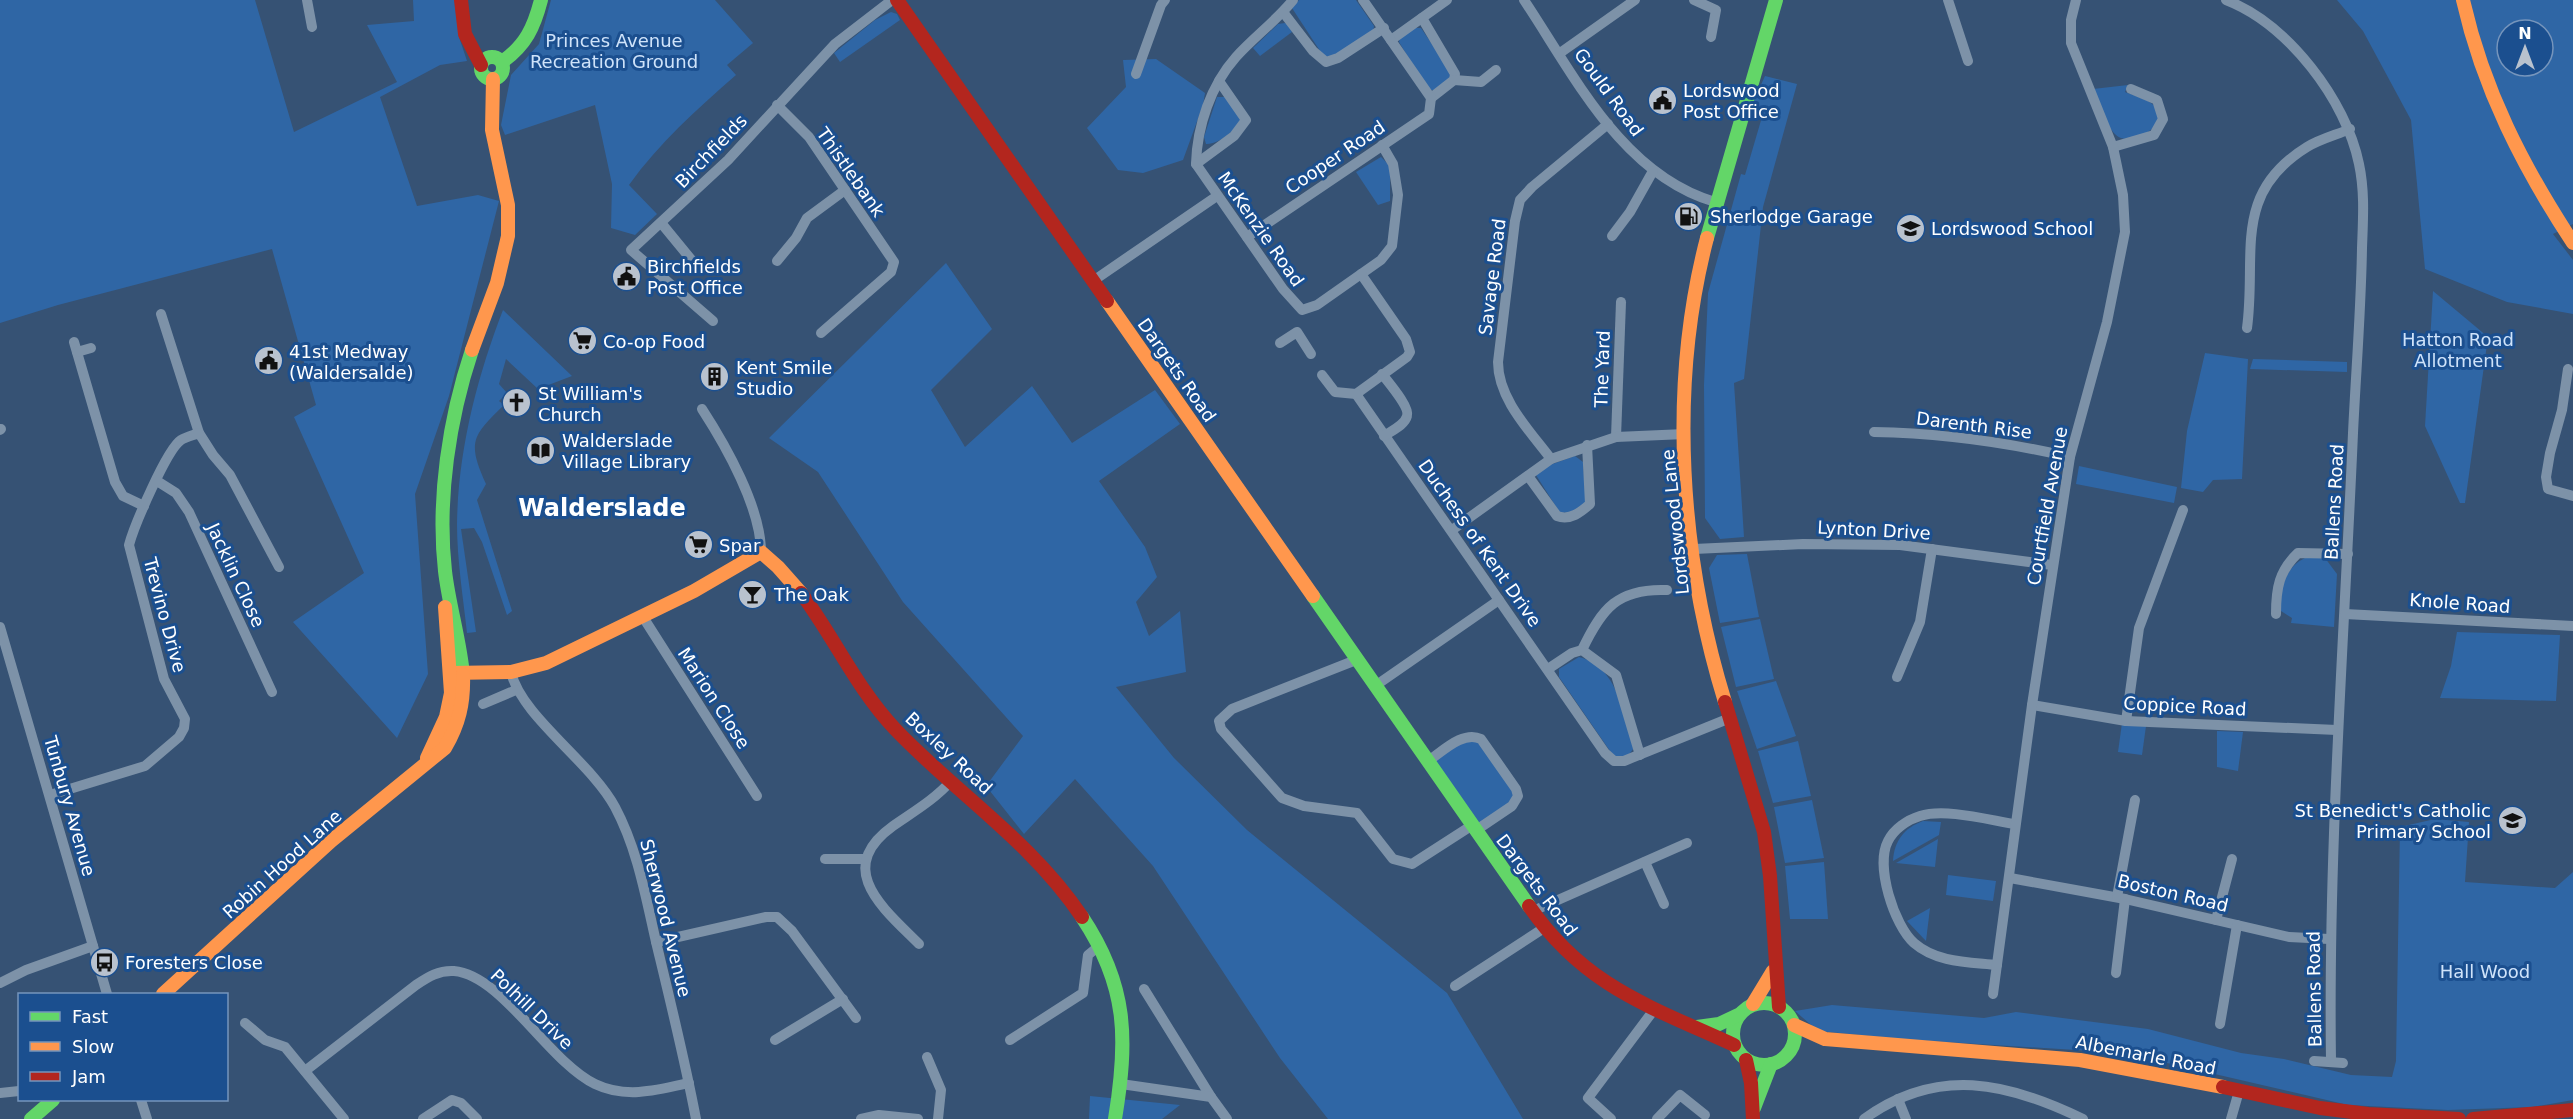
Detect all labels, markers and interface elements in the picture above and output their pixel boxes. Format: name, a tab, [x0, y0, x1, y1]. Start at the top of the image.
north arrow	[2495, 18, 2555, 78]
text: N	[2518, 24, 2532, 43]
park label: Princes Avenue Recreation Ground	[530, 30, 698, 72]
street label: Gould Road	[1570, 44, 1648, 140]
place label: Lordswood Post Office	[1683, 80, 1780, 122]
public building icon: Lordswood Post Office	[1646, 84, 1678, 116]
street label: Birchfields	[671, 110, 751, 192]
street label: Cooper Road	[1281, 116, 1389, 198]
street label: Thistlebank	[812, 122, 890, 221]
street label: McKenzie Road	[1214, 168, 1308, 290]
fuel station icon: Sherlodge Garage	[1673, 200, 1705, 232]
place label: Sherlodge Garage	[1710, 206, 1873, 227]
school or university icon: Lordswood School	[1894, 212, 1926, 244]
street label: Savage Road	[1474, 217, 1510, 337]
place label: Lordswood School	[1931, 218, 2093, 239]
place label: Birchfields Post Office	[647, 256, 743, 298]
public building icon: Birchfields Post Office	[610, 260, 642, 292]
street label: Dargets Road	[1133, 314, 1221, 426]
supermarket icon: Co-op Food	[566, 325, 598, 357]
park label: Hatton Road Allotment	[2402, 329, 2514, 371]
street label: The Yard	[1590, 330, 1614, 409]
place label: Co-op Food	[603, 331, 705, 352]
place label: 41st Medway (Waldersalde)	[289, 341, 414, 383]
public building icon: 41st Medway (Waldersalde)	[252, 345, 284, 377]
place label: Kent Smile Studio	[736, 357, 832, 399]
building icon: Kent Smile Studio	[699, 361, 731, 393]
place label: St William's Church	[538, 383, 643, 425]
church icon: St William's Church	[501, 387, 533, 419]
street label: Darenth Rise	[1915, 407, 2033, 443]
street label: Courtfield Avenue	[2023, 425, 2071, 587]
place label: Walderslade Village Library	[562, 430, 691, 472]
library icon: Walderslade Village Library	[525, 434, 557, 466]
street label: Ballens Road	[2320, 443, 2348, 561]
street label: Lordswood Lane	[1657, 448, 1693, 596]
street label: Duchess of Kent Drive	[1414, 455, 1546, 631]
district label: Walderslade	[518, 494, 686, 522]
street label: Lynton Drive	[1817, 517, 1931, 543]
street label: Jacklin Close	[202, 519, 269, 631]
supermarket icon: Spar	[682, 529, 714, 561]
place label: Spar	[719, 535, 761, 556]
street label: Trevino Drive	[139, 554, 190, 675]
bar icon: The Oak	[737, 578, 769, 610]
place label: The Oak	[773, 584, 849, 605]
street label: Knole Road	[2409, 589, 2511, 617]
street label: Marion Close	[674, 644, 754, 752]
street label: Coppice Road	[2123, 692, 2247, 720]
street label: Boxley Road	[901, 707, 997, 799]
street label: Tunbury Avenue	[40, 733, 100, 878]
place label: St Benedict's Catholic Primary School	[2294, 800, 2491, 842]
school or university icon: St Benedict's Catholic Primary School	[2496, 804, 2528, 836]
street label: Robin Hood Lane	[218, 805, 346, 923]
street label: Dargets Road	[1492, 830, 1582, 940]
street label: Sherwood Avenue	[636, 837, 696, 999]
street label: Boston Road	[2116, 870, 2230, 916]
street label: Ballens Road	[2302, 931, 2326, 1047]
bus stop icon: Foresters Close	[88, 946, 120, 978]
place label: Foresters Close	[125, 952, 263, 973]
park label: Hall Wood	[2440, 961, 2530, 982]
street label: Polhill Drive	[486, 965, 578, 1053]
legend	[18, 993, 228, 1101]
text: Fast	[72, 1006, 108, 1027]
street label: Albemarle Road	[2074, 1031, 2218, 1079]
text: Slow	[72, 1036, 114, 1057]
text: Jam	[71, 1066, 106, 1087]

